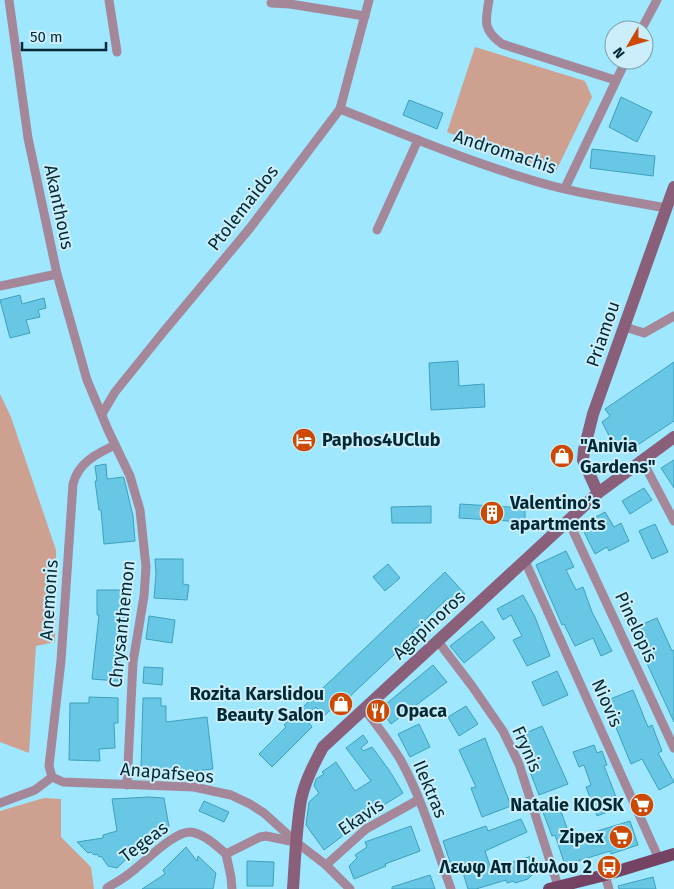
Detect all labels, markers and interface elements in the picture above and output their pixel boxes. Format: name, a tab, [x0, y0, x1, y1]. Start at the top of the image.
scale bar	[22, 20, 106, 52]
north arrow	[604, 20, 654, 70]
text: 50 m	[30, 28, 63, 46]
text: N	[610, 44, 629, 62]
street label: Andromachis	[451, 125, 559, 179]
street label: Ptolemaidos	[203, 161, 283, 255]
street label: Akanthous	[39, 163, 79, 251]
street label: Priamou	[581, 298, 625, 370]
hotel icon: Paphos4UClub	[291, 427, 317, 453]
place label: Paphos4UClub	[322, 429, 441, 451]
place label: "Anivia Gardens"	[580, 435, 656, 478]
shop icon: "Anivia Gardens"	[549, 443, 575, 469]
place label: Valentino’s apartments	[509, 492, 606, 535]
building icon: Valentino’s apartments	[479, 500, 505, 526]
street label: Anemonis	[35, 559, 63, 641]
street label: Chrysanthemon	[104, 559, 140, 689]
street label: Agapinoros	[388, 586, 470, 664]
street label: Pinelopis	[610, 588, 662, 666]
street label: Niovis	[587, 676, 627, 730]
place label: Rozita Karslidou Beauty Salon	[190, 683, 324, 726]
shop icon: Rozita Karslidou Beauty Salon	[328, 691, 354, 717]
restaurant icon: Opaca	[365, 698, 391, 724]
place label: Opaca	[396, 700, 447, 722]
street label: Frynis	[507, 723, 547, 775]
street label: Ilektras	[408, 757, 452, 821]
street label: Anapafseos	[119, 758, 215, 788]
supermarket icon: Natalie KIOSK	[629, 792, 655, 818]
street label: Ekavis	[334, 794, 388, 840]
place label: Natalie KIOSK	[510, 794, 625, 816]
street label: Tegeas	[115, 817, 173, 867]
supermarket icon: Zipex	[608, 824, 634, 850]
place label: Zipex	[559, 826, 605, 848]
bus stop icon: Λεωφ Απ Πάυλου 2	[596, 854, 622, 880]
place label: Λεωφ Απ Πάυλου 2	[439, 856, 592, 878]

